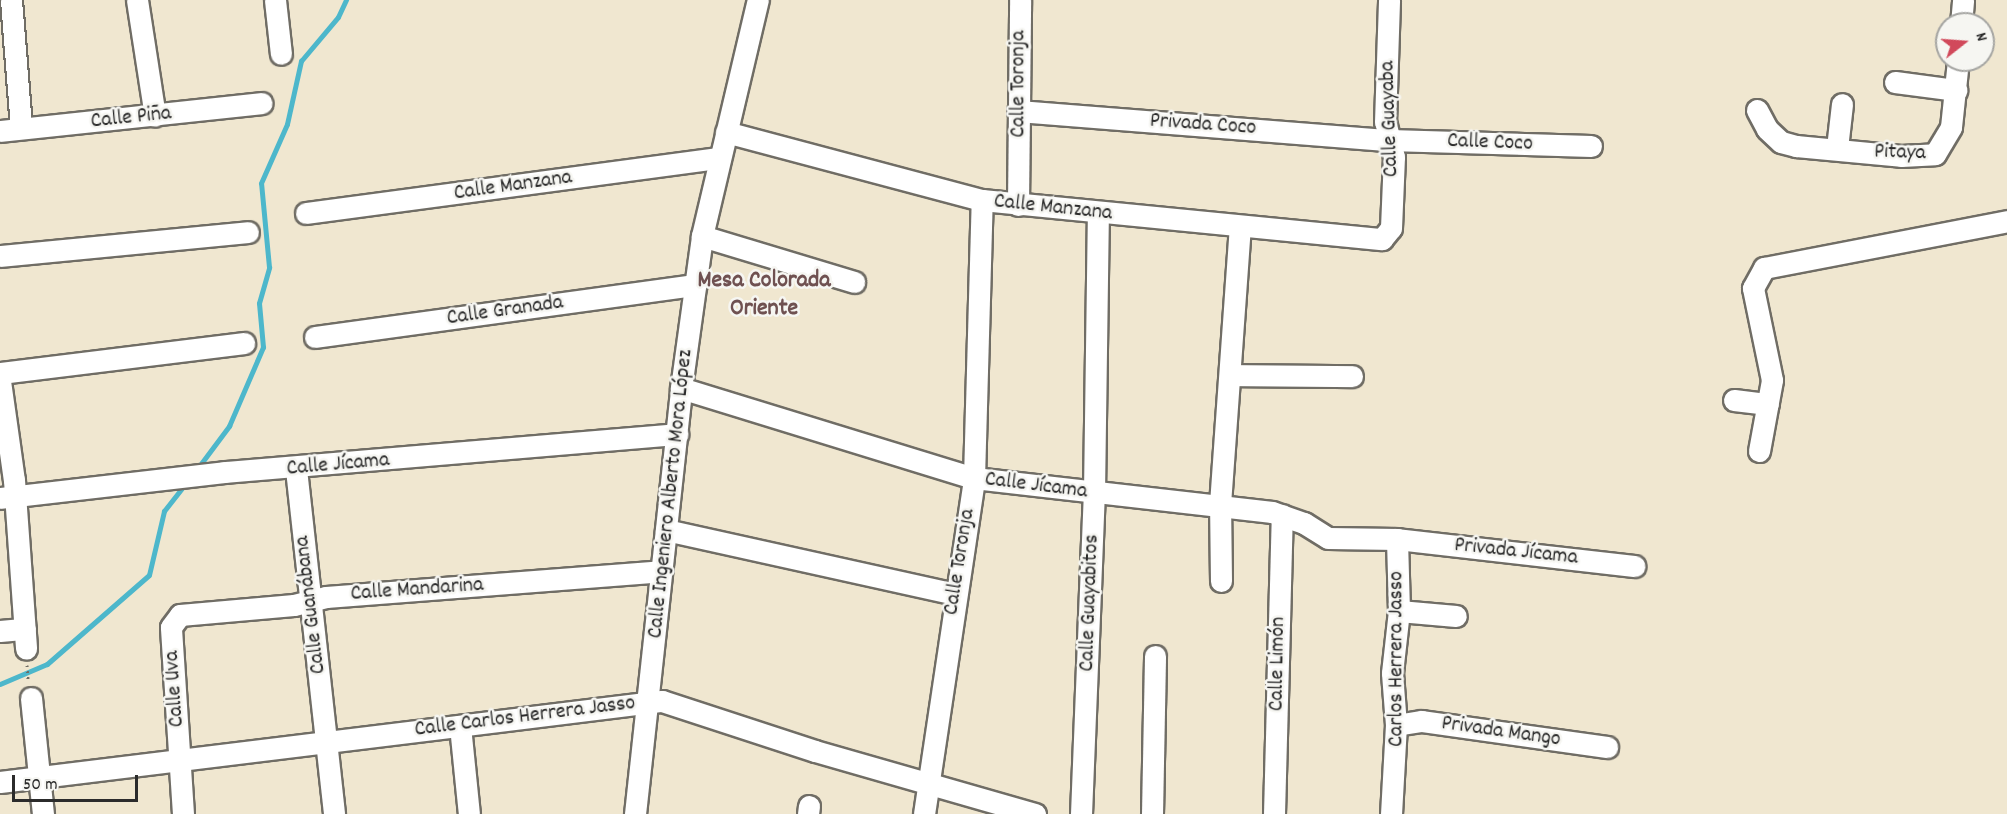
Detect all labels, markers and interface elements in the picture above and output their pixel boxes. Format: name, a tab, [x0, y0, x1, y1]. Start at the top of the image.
north arrow	[1935, 12, 1995, 72]
street label: Calle Toronja	[1006, 30, 1032, 138]
text: N	[1969, 30, 1993, 44]
street label: Calle Guayaba	[1375, 60, 1405, 178]
street label: Calle Piña	[89, 101, 173, 135]
street label: Privada Coco	[1149, 108, 1257, 142]
street label: Calle Coco	[1447, 128, 1533, 158]
street label: Pitaya	[1874, 139, 1926, 167]
street label: Calle Manzana	[452, 165, 574, 207]
street label: Calle Manzana	[992, 189, 1114, 227]
district label: Mesa Colorada Oriente	[697, 268, 831, 324]
street label: Calle Granada	[445, 290, 565, 332]
street label: Calle Ingeniero Alberto Mora López	[643, 348, 699, 640]
street label: Calle Jícama	[286, 447, 390, 483]
street label: Calle Jícama	[983, 467, 1089, 505]
street label: Calle Toronja	[939, 507, 981, 617]
street label: Privada Jícama	[1453, 532, 1579, 572]
street label: Calle Guayabitos	[1074, 534, 1106, 672]
street label: Calle Guanábana	[289, 535, 333, 675]
street label: Carlos Herrera Jasso	[1384, 571, 1410, 747]
street label: Calle Mandarina	[350, 572, 484, 608]
street label: Calle Limón	[1264, 617, 1292, 711]
street label: Calle Uva	[159, 650, 191, 728]
street label: Calle Carlos Herrera Jasso	[413, 690, 637, 744]
street label: Privada Mango	[1440, 711, 1562, 753]
scale bar	[15, 763, 141, 801]
text: 50 m	[23, 773, 58, 798]

